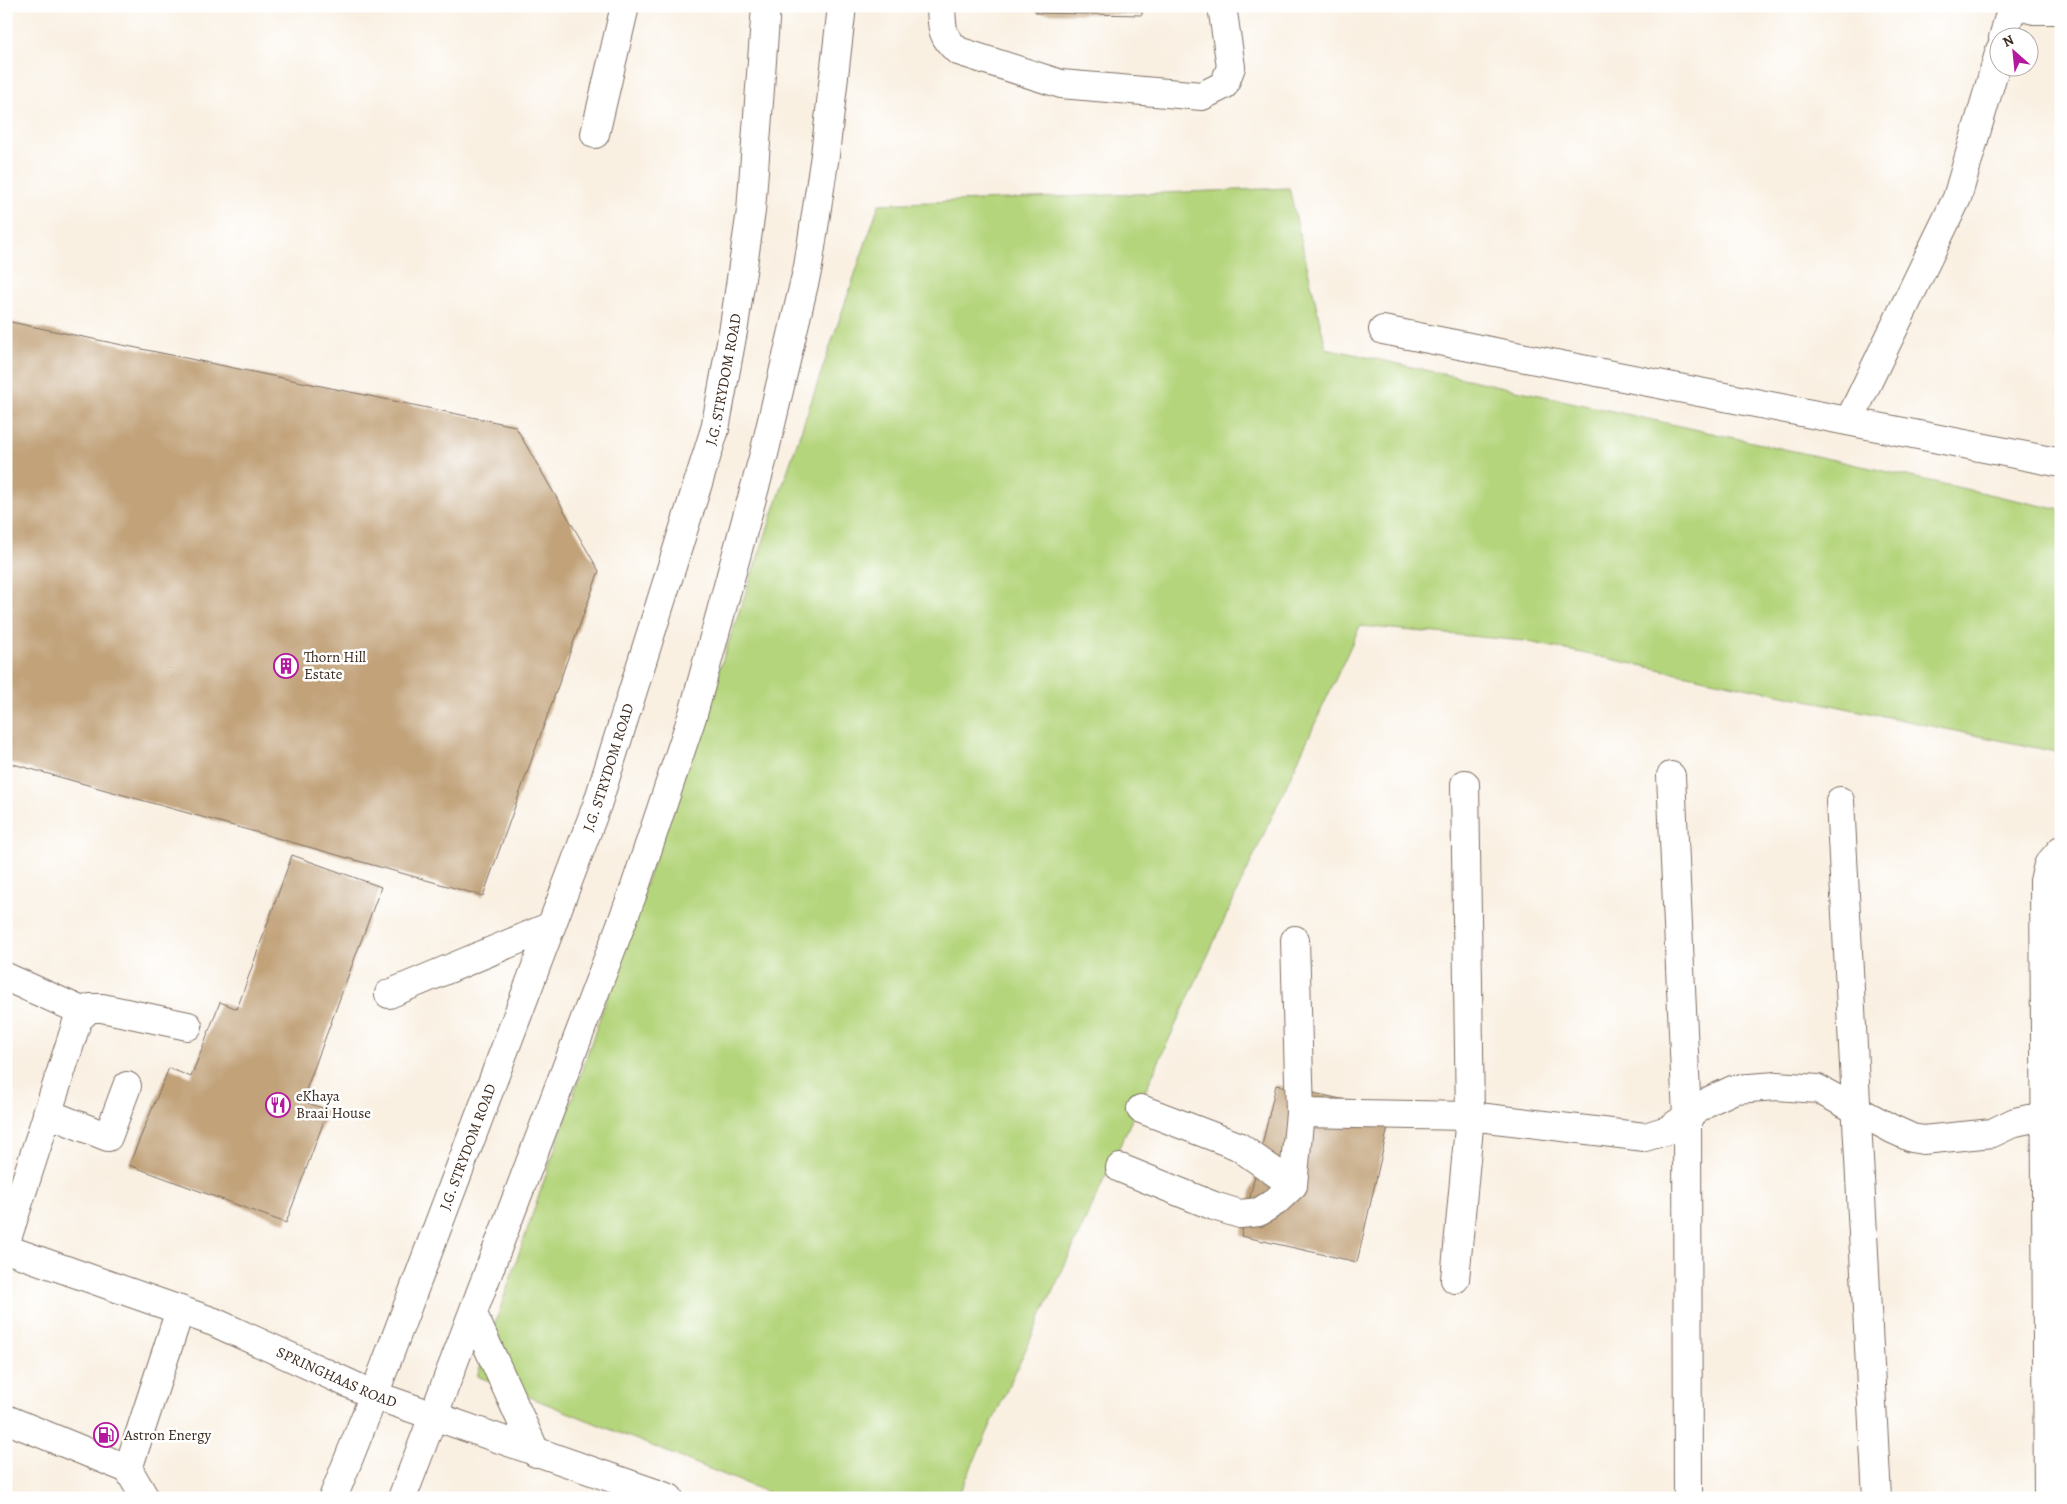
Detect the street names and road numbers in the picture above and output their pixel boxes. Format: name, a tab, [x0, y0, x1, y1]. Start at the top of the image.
street label: J.G. STRYDOM ROAD	[701, 312, 746, 448]
street label: J.G. STRYDOM ROAD	[578, 701, 638, 834]
street label: J.G. STRYDOM ROAD	[435, 1081, 501, 1213]
street label: SPRINGHAAS ROAD	[273, 1342, 400, 1412]

